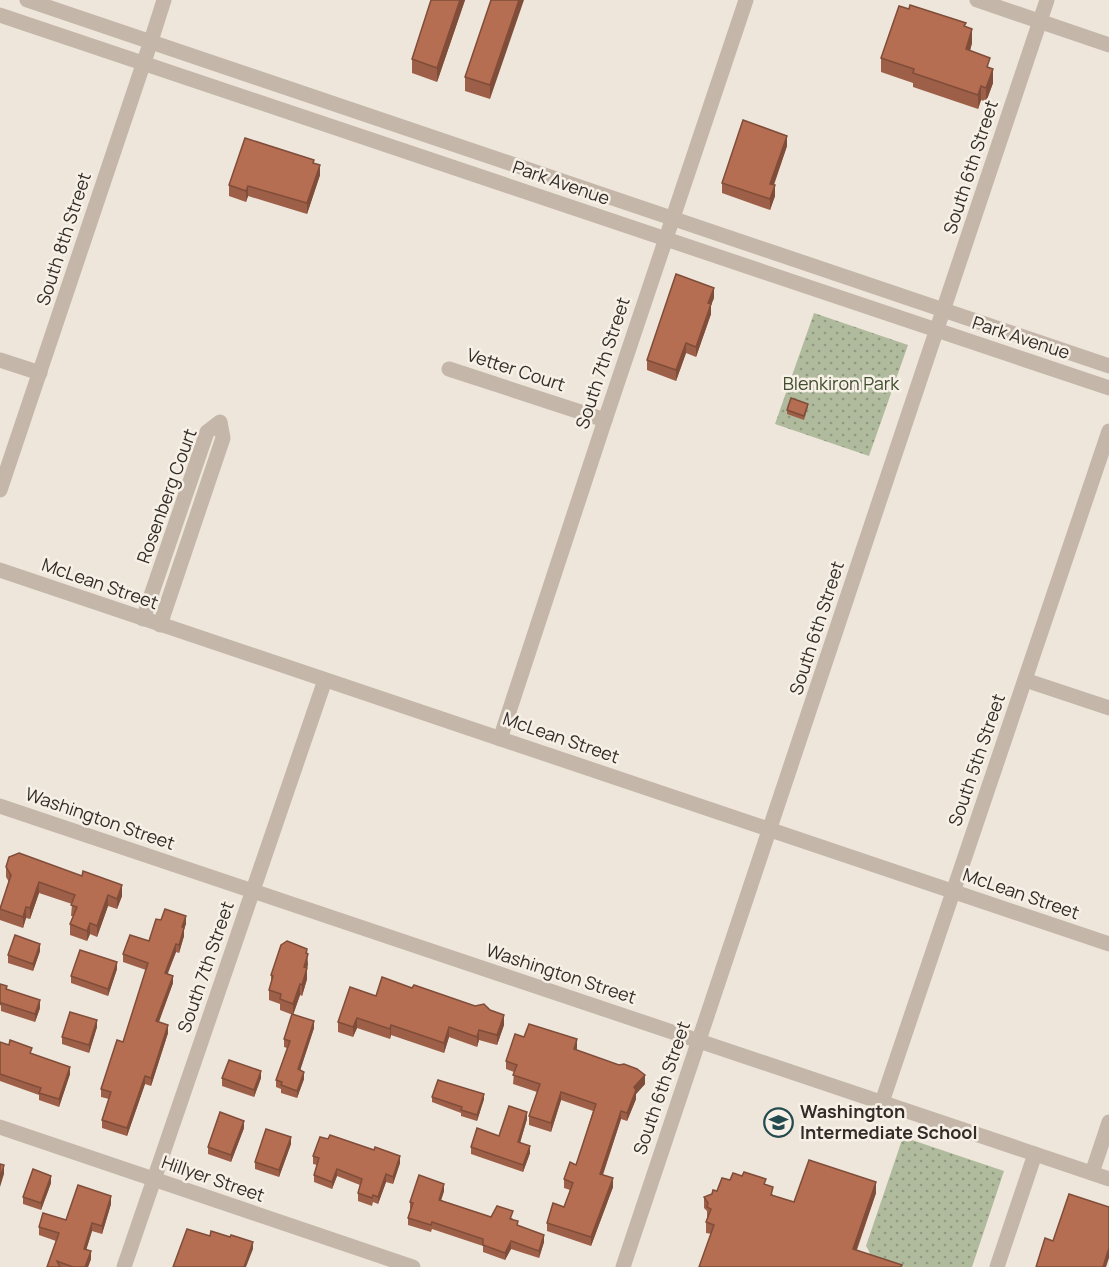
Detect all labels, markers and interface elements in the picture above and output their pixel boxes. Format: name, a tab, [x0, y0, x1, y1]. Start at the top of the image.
street label: South 6th Street	[937, 97, 1003, 237]
street label: Park Avenue	[510, 154, 613, 210]
street label: South 8th Street	[30, 169, 96, 308]
street label: South 7th Street	[569, 294, 635, 432]
street label: Park Avenue	[970, 310, 1073, 364]
street label: Vetter Court	[464, 342, 569, 396]
park label: Blenkiron Park	[783, 371, 900, 395]
street label: Rosenberg Court	[131, 425, 202, 566]
street label: McLean Street	[39, 552, 162, 614]
street label: South 6th Street	[783, 558, 849, 698]
street label: South 5th Street	[942, 690, 1010, 829]
street label: McLean Street	[500, 706, 623, 768]
street label: Washington Street	[22, 781, 178, 855]
street label: McLean Street	[960, 862, 1083, 924]
street label: South 7th Street	[171, 898, 239, 1036]
street label: Washington Street	[483, 937, 639, 1009]
street label: South 6th Street	[627, 1018, 695, 1158]
place label: Washington Intermediate School	[800, 1099, 978, 1144]
school or university icon: Washington Intermediate School	[763, 1106, 795, 1138]
street label: Hillyer Street	[159, 1149, 268, 1207]

